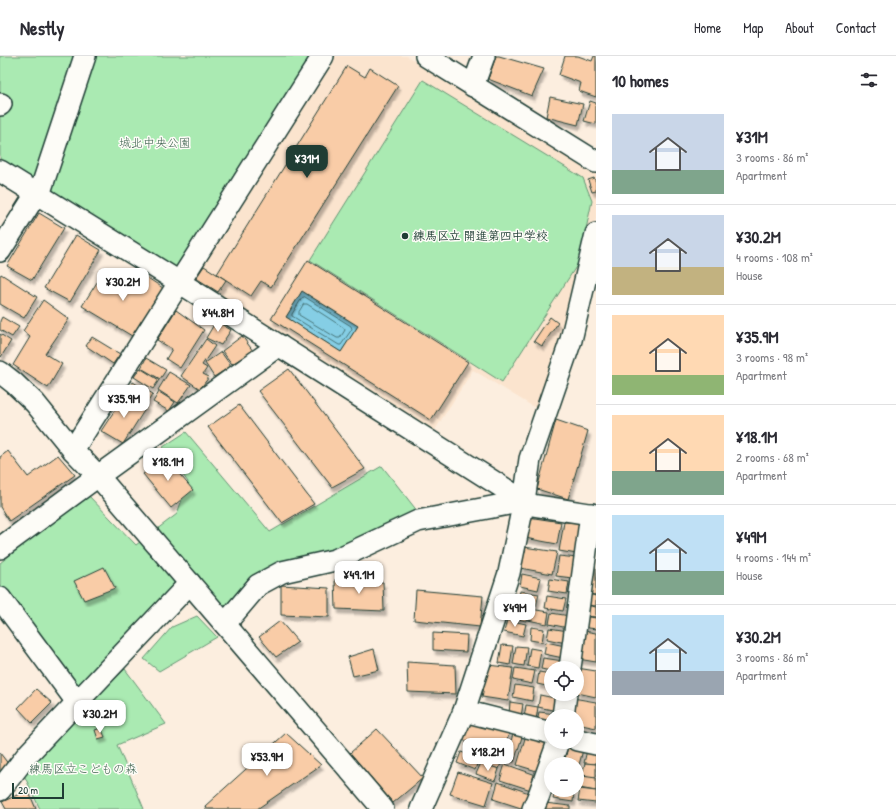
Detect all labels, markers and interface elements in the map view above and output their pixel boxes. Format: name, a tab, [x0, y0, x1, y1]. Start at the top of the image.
text: Nestly	[20, 15, 65, 41]
text: Home	[694, 18, 721, 37]
text: Map	[743, 18, 763, 37]
text: About	[785, 18, 814, 37]
text: Contact	[836, 18, 876, 37]
text: 10 homes	[612, 69, 669, 92]
icon: filters	[858, 69, 880, 91]
text: ¥31M	[736, 125, 768, 148]
icon: home	[644, 130, 692, 178]
park label: 城北中央公園	[119, 134, 191, 151]
pin: ¥31M	[283, 145, 331, 179]
text: 3 rooms · 86 m²	[736, 148, 808, 166]
text: ¥31M	[295, 149, 319, 167]
text: Apartment	[736, 166, 787, 184]
text: ¥30.2M	[736, 225, 781, 248]
place label: 練馬区立 開進第四中学校	[413, 227, 548, 244]
marker: 練馬区立 開進第四中学校	[400, 231, 410, 241]
icon: home	[644, 231, 692, 279]
text: 4 rooms · 108 m²	[736, 248, 813, 266]
text: House	[736, 266, 763, 284]
pin: ¥30.2M	[90, 268, 156, 302]
text: ¥30.2M	[106, 272, 140, 290]
pin: ¥44.8M	[185, 299, 251, 333]
text: ¥44.8M	[202, 303, 234, 321]
text: ¥35.9M	[736, 325, 779, 348]
icon: home	[644, 331, 692, 379]
text: 3 rooms · 98 m²	[736, 348, 808, 366]
text: Apartment	[736, 366, 787, 384]
pin: ¥35.9M	[91, 385, 157, 419]
text: ¥35.9M	[108, 389, 140, 407]
text: ¥18.1M	[736, 425, 777, 448]
icon: home	[644, 431, 692, 479]
pin: ¥18.1M	[135, 448, 201, 482]
text: 2 rooms · 68 m²	[736, 448, 809, 466]
text: ¥18.1M	[152, 452, 184, 470]
text: Apartment	[736, 466, 787, 484]
text: ¥49M	[736, 525, 767, 548]
icon: home	[644, 531, 692, 579]
text: 4 rooms · 144 m²	[736, 548, 811, 566]
pin: ¥49.1M	[326, 561, 392, 595]
text: ¥49.1M	[344, 565, 374, 583]
text: House	[736, 566, 763, 584]
pin: ¥49M	[491, 594, 539, 628]
text: ¥49M	[503, 598, 527, 616]
text: ¥30.2M	[736, 625, 781, 648]
icon: home	[644, 631, 692, 679]
text: 3 rooms · 86 m²	[736, 648, 808, 666]
map controls	[544, 661, 584, 797]
button: locate	[544, 661, 584, 701]
text: Apartment	[736, 666, 787, 684]
pin: ¥30.2M	[67, 700, 133, 734]
text: ¥30.2M	[83, 704, 117, 722]
button: +	[544, 709, 584, 749]
pin: ¥18.2M	[455, 738, 521, 772]
text: ¥18.2M	[472, 742, 504, 760]
pin: ¥53.9M	[234, 743, 300, 777]
text: ¥53.9M	[251, 747, 283, 765]
button: −	[544, 757, 584, 797]
park label: 練馬区立こどもの森	[29, 760, 137, 777]
scale bar	[12, 781, 64, 800]
text: 20 m	[18, 783, 38, 797]

